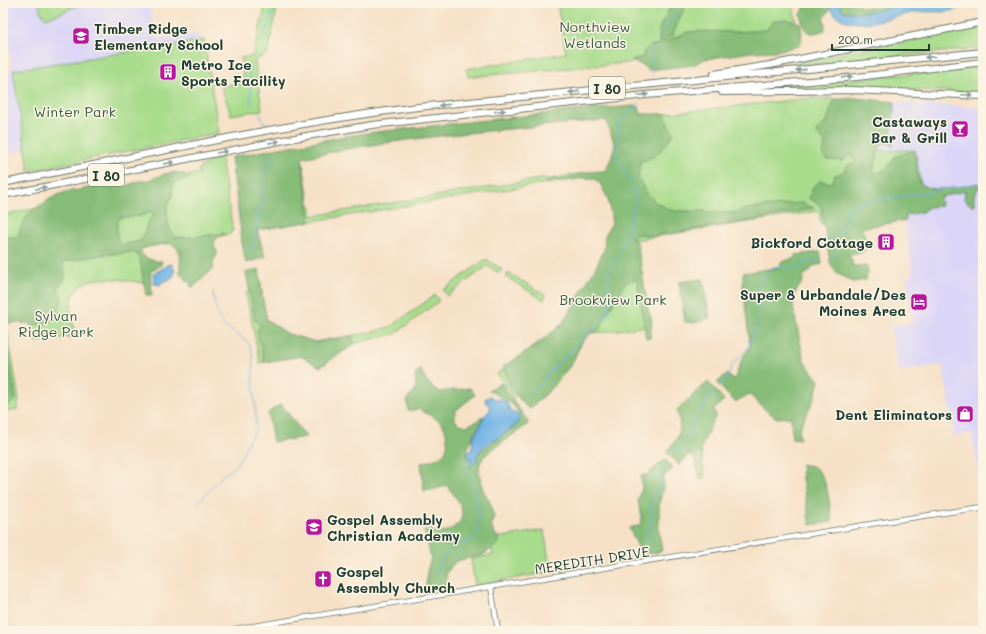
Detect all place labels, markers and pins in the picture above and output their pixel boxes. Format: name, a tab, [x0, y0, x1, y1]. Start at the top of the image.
place label: Timber Ridge Elementary School	[94, 19, 223, 54]
school or university icon: Timber Ridge Elementary School	[71, 26, 91, 46]
place label: Metro Ice Sports Facility	[181, 55, 286, 90]
building icon: Metro Ice Sports Facility	[158, 62, 178, 82]
place label: Castaways Bar & Grill	[871, 112, 947, 147]
bar icon: Castaways Bar & Grill	[950, 119, 970, 139]
building icon: Bickford Cottage	[876, 232, 896, 252]
place label: Bickford Cottage	[751, 233, 873, 252]
place label: Super 8 Urbandale/Des Moines Area	[740, 285, 906, 320]
hotel icon: Super 8 Urbandale/Des Moines Area	[909, 292, 929, 312]
shop icon: Dent Eliminators	[955, 404, 975, 424]
place label: Dent Eliminators	[835, 405, 952, 424]
place label: Gospel Assembly Christian Academy	[327, 510, 460, 545]
school or university icon: Gospel Assembly Christian Academy	[304, 517, 324, 537]
place label: Gospel Assembly Church	[336, 562, 455, 597]
church icon: Gospel Assembly Church	[313, 569, 333, 589]

